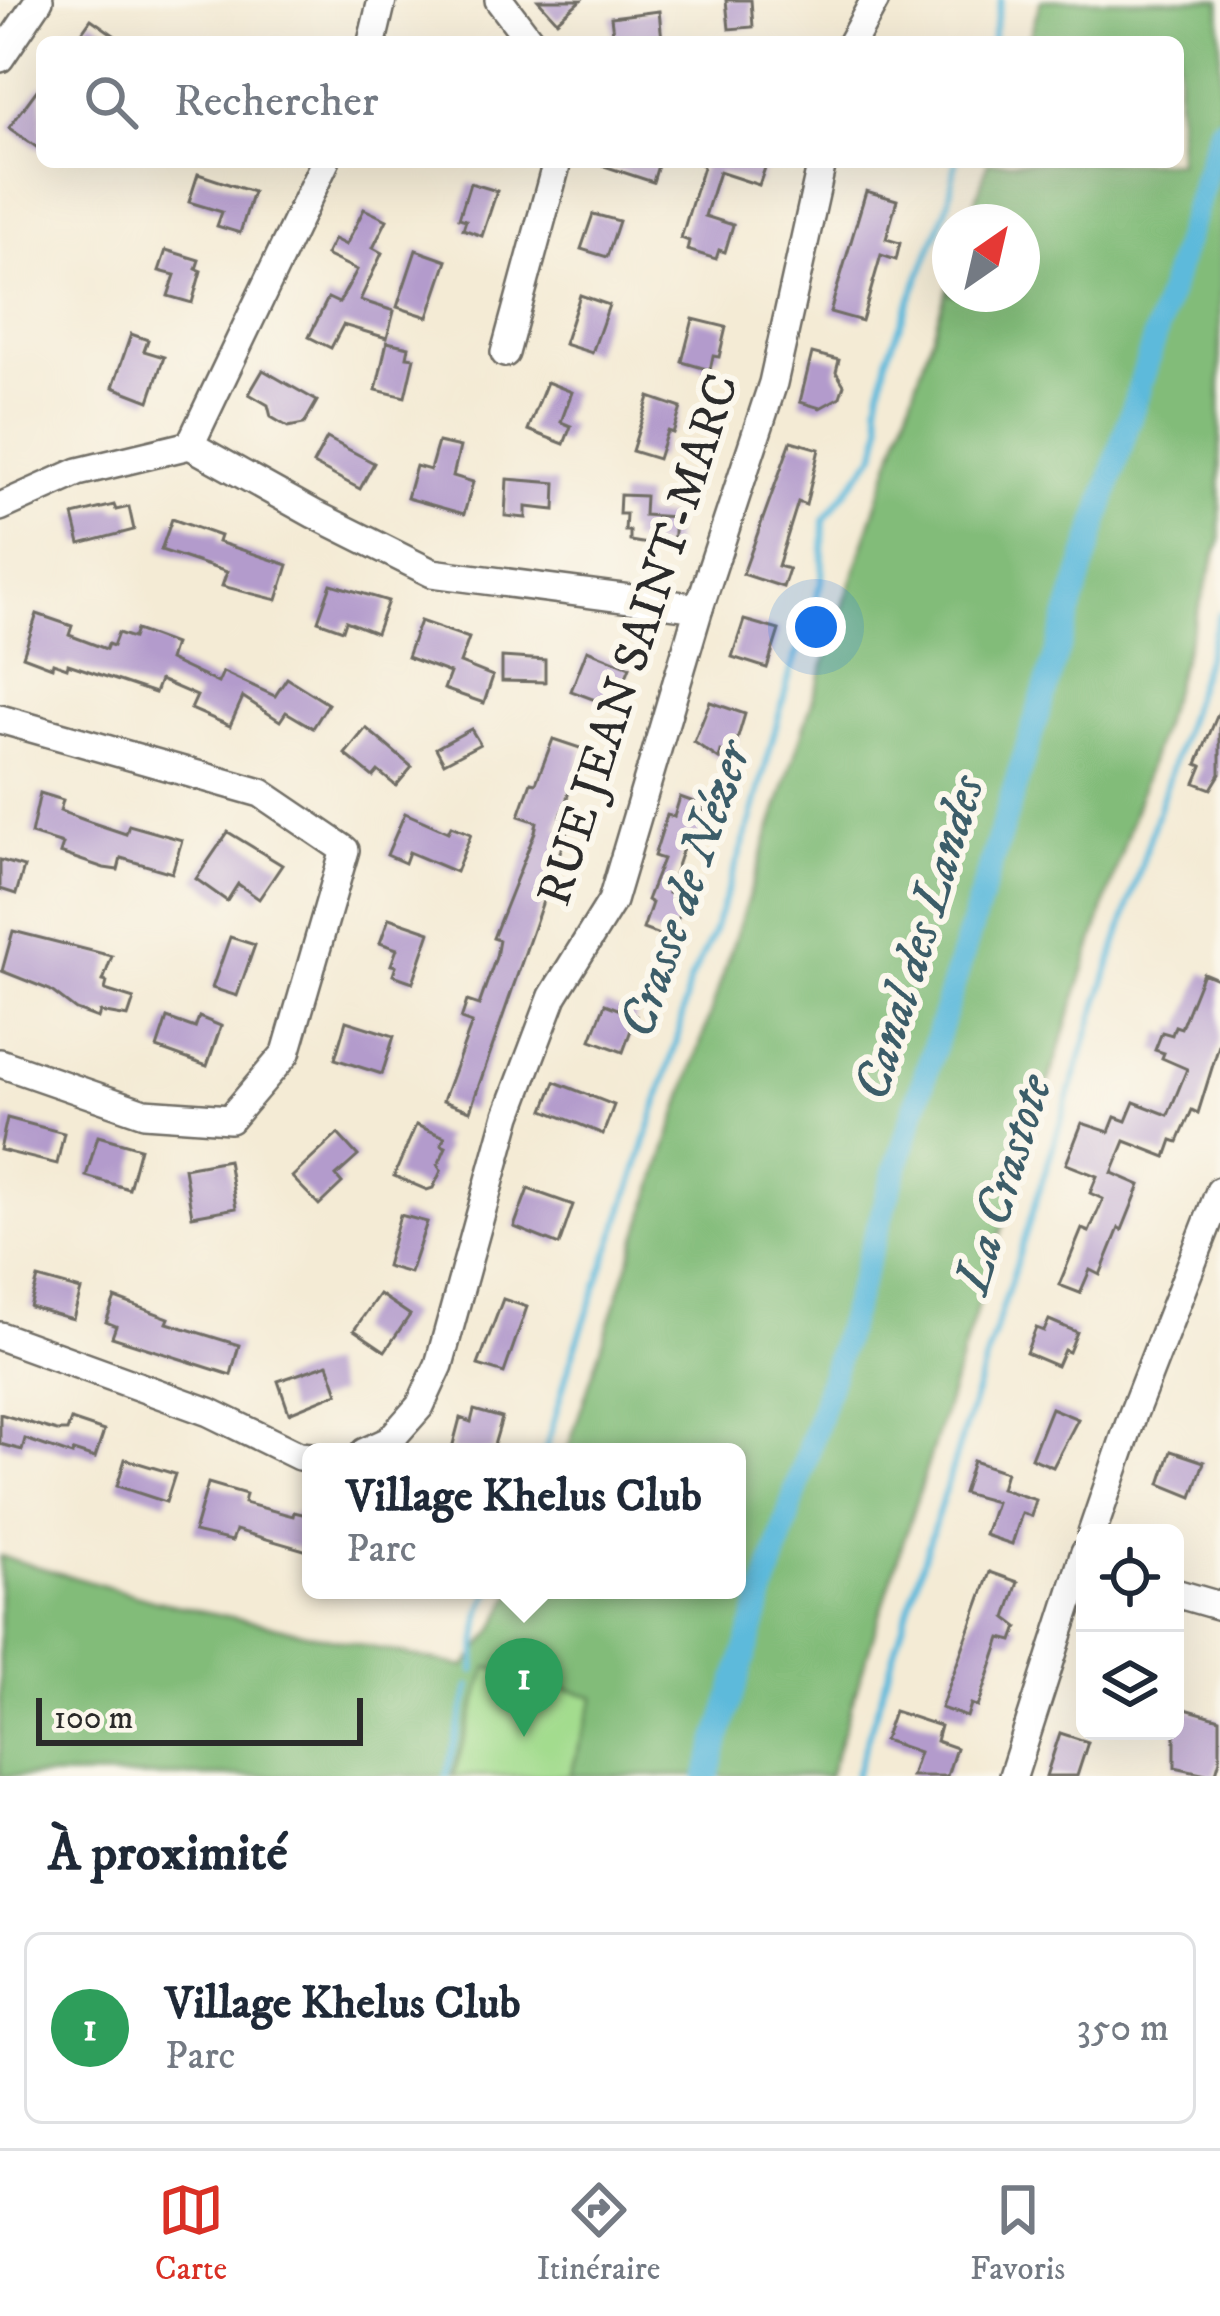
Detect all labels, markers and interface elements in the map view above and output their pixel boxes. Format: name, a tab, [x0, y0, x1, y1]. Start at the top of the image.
search box	[36, 36, 1184, 168]
icon: search	[78, 69, 144, 135]
text: Rechercher	[174, 74, 379, 130]
north arrow	[932, 204, 1040, 312]
street label: RUE JEAN SAINT-MARC	[525, 367, 753, 913]
your location	[786, 597, 846, 657]
water label: Crasse de Nézer	[606, 730, 768, 1046]
water label: Canal des Landes	[840, 766, 1000, 1108]
water label: La Crastote	[940, 1066, 1068, 1304]
popup	[302, 1443, 746, 1599]
text: Village Khelus Club	[346, 1469, 702, 1525]
map controls	[1076, 1524, 1184, 1740]
button: locate	[1076, 1524, 1184, 1632]
text: Parc	[346, 1525, 417, 1574]
button: layers	[1076, 1632, 1184, 1740]
pin: 1	[485, 1638, 563, 1737]
scale bar	[36, 1692, 363, 1745]
text: 100 m	[54, 1698, 133, 1739]
text: À proximité	[48, 1822, 288, 1886]
text: Village Khelus Club	[165, 1976, 521, 2032]
text: 1	[83, 2004, 97, 2053]
text: 350 m	[1076, 2004, 1169, 2053]
text: Parc	[165, 2032, 235, 2081]
tab: Carte	[155, 2177, 227, 2290]
tab: Itinéraire	[537, 2177, 660, 2290]
tab: Favoris	[970, 2177, 1065, 2290]

